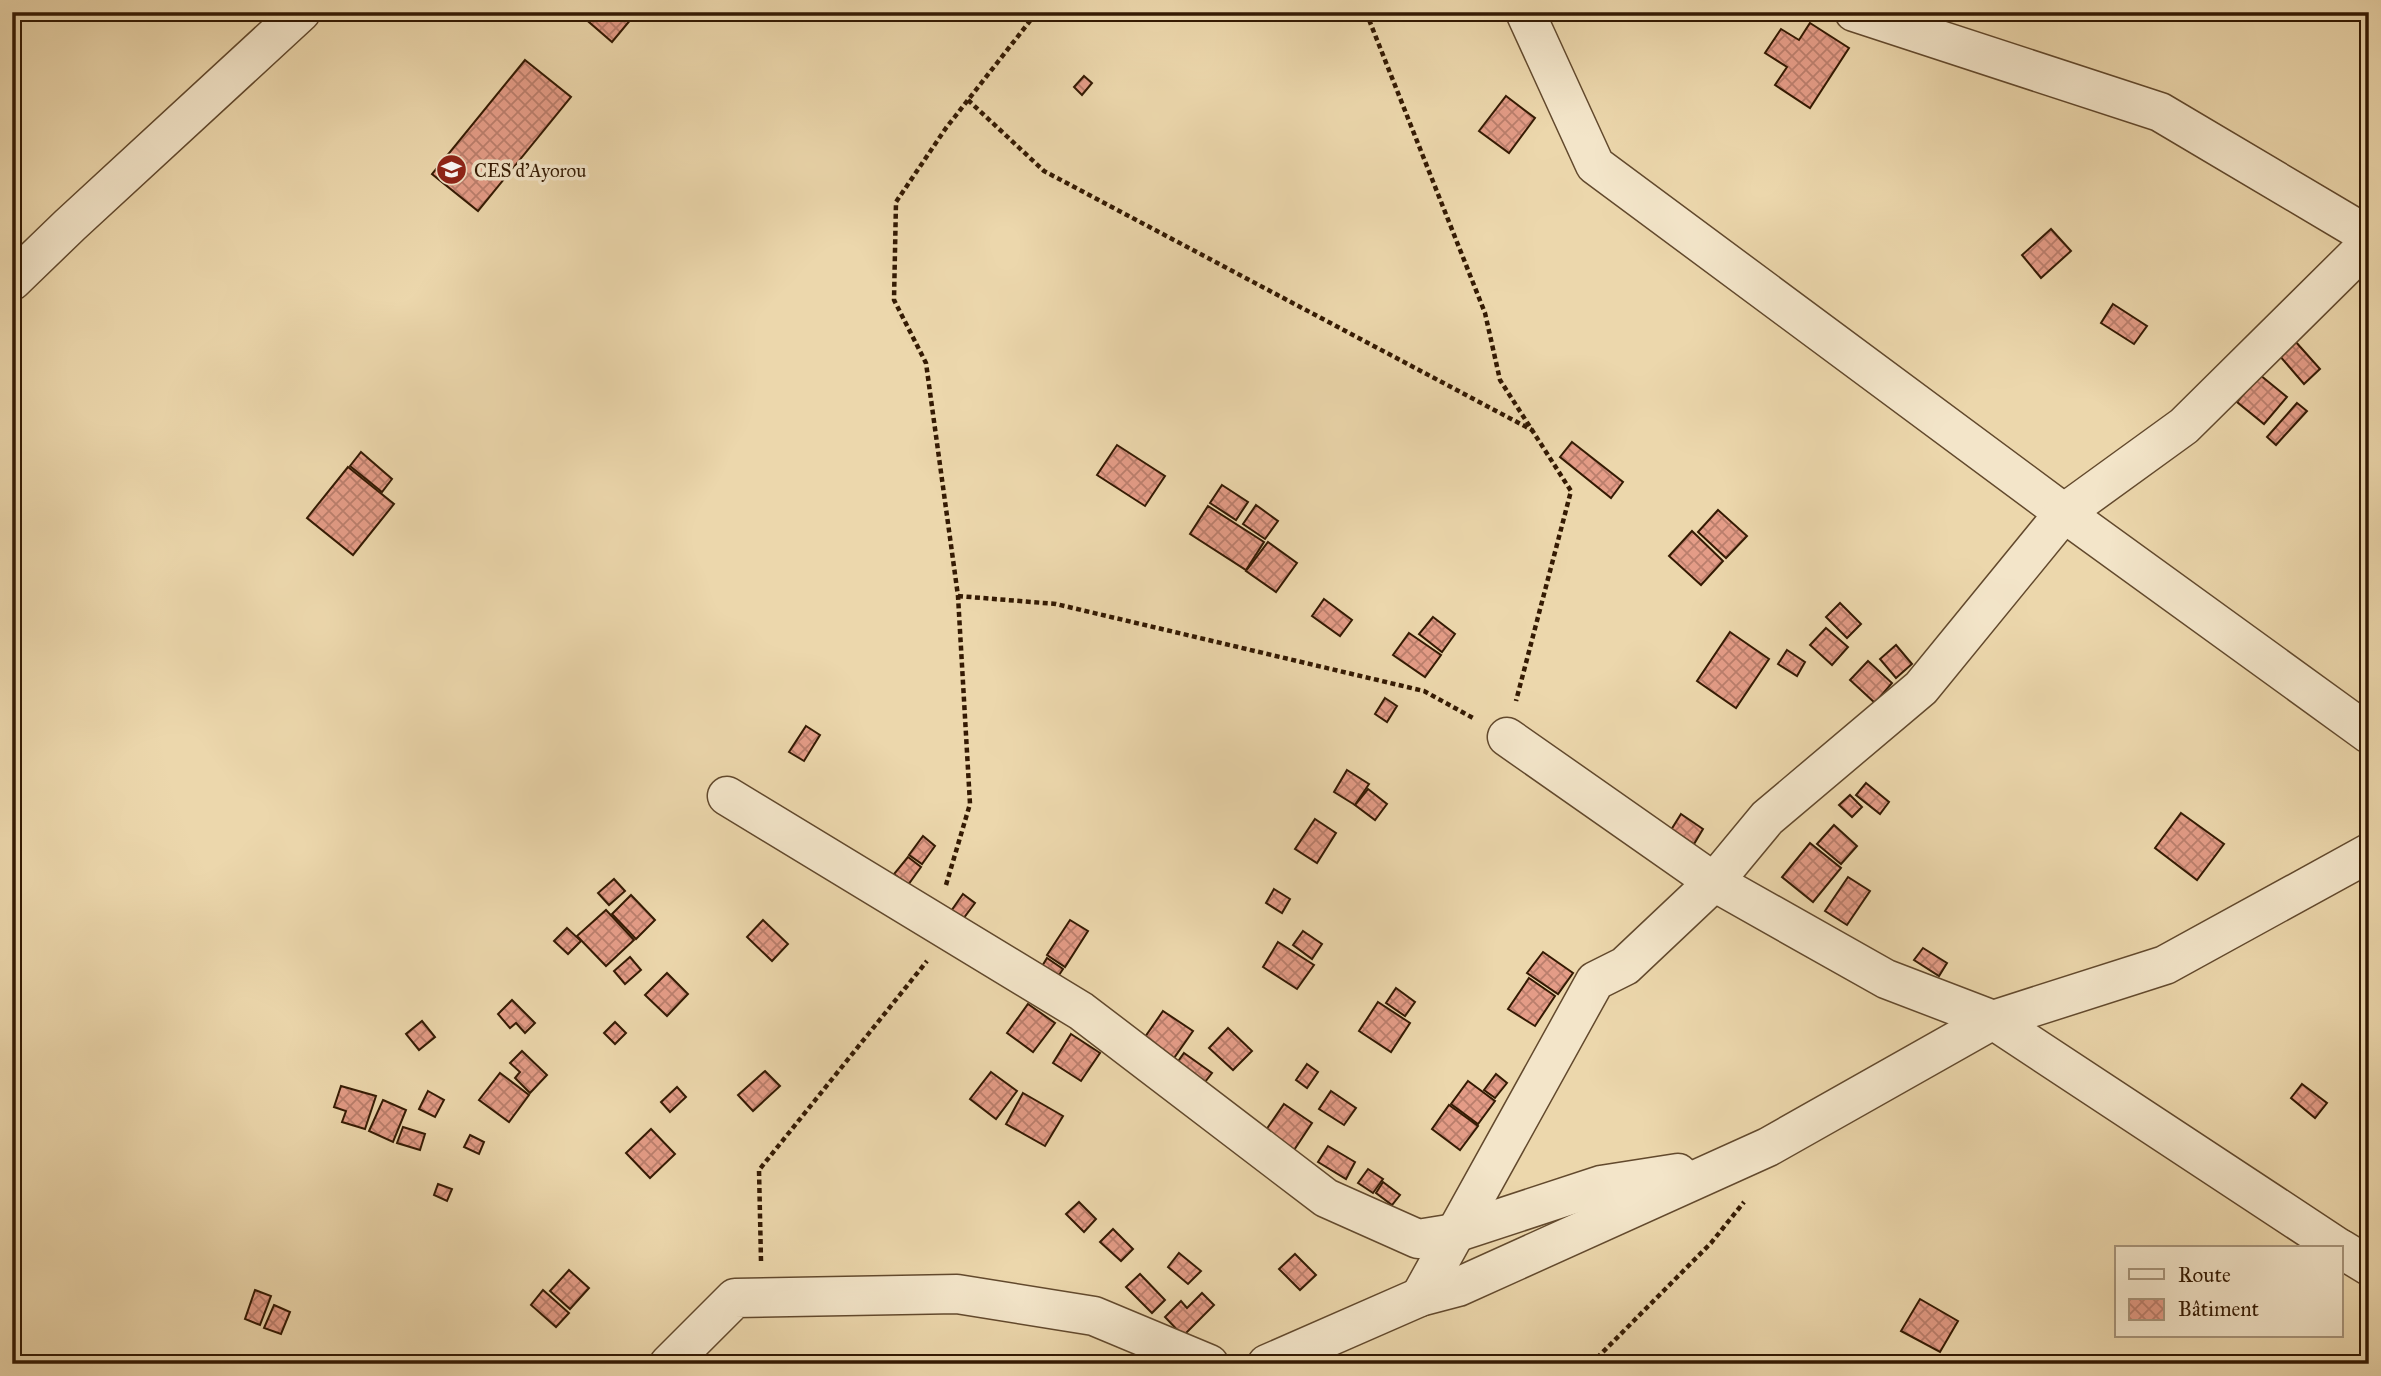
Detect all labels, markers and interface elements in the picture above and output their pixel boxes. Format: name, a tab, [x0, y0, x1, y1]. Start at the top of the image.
school or university icon: CES d'Ayorou	[434, 153, 468, 187]
place label: CES d'Ayorou	[474, 159, 586, 182]
legend	[2115, 1246, 2342, 1338]
text: Route	[2178, 1262, 2231, 1288]
text: Bâtiment	[2178, 1296, 2260, 1322]

